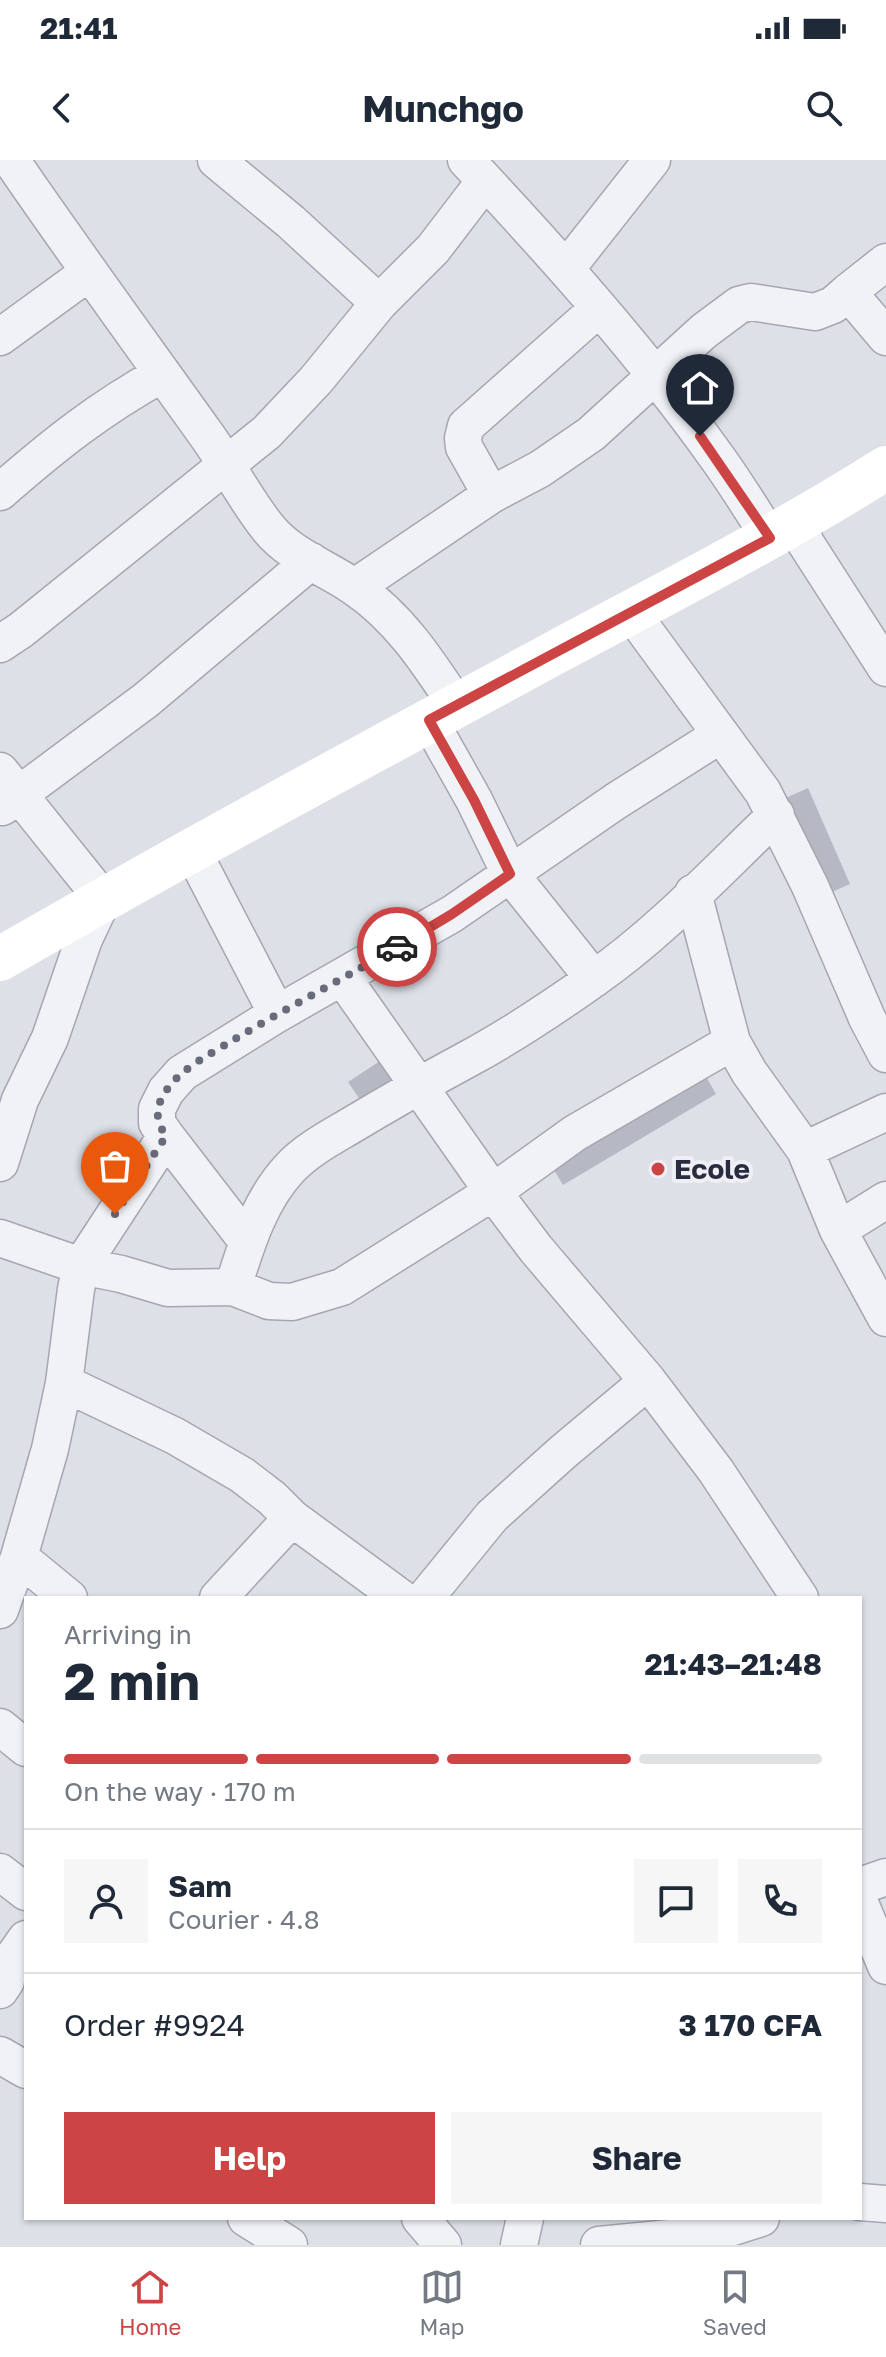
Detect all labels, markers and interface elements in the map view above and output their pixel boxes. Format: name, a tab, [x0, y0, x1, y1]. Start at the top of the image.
text: 21:41	[40, 10, 118, 46]
icon: back	[40, 86, 84, 130]
icon: search	[802, 86, 846, 130]
text: Munchgo	[362, 87, 524, 130]
pin	[666, 354, 734, 436]
icon: home	[678, 366, 722, 410]
courier	[357, 907, 437, 987]
icon: car	[375, 925, 419, 969]
pin	[81, 1132, 149, 1214]
icon: bag	[93, 1144, 137, 1188]
place label: Ecole	[674, 1152, 750, 1185]
marker: Ecole	[649, 1160, 667, 1178]
text: Arriving in	[64, 1619, 192, 1650]
text: 21:43–21:48	[644, 1646, 822, 1682]
text: 2 min	[64, 1649, 200, 1711]
text: On the way · 170 m	[64, 1776, 296, 1807]
button: person	[64, 1859, 148, 1943]
button: chat	[634, 1859, 718, 1943]
button: phone	[738, 1859, 822, 1943]
text: Sam	[168, 1868, 232, 1904]
text: Courier · 4.8	[168, 1904, 320, 1935]
text: Order #9924	[64, 2007, 245, 2043]
text: 3 170 CFA	[678, 2007, 822, 2043]
button: Help	[64, 2112, 435, 2204]
button: Share	[451, 2112, 822, 2204]
tab: Home	[119, 2265, 181, 2340]
tab: Map	[420, 2265, 464, 2340]
tab: Saved	[703, 2265, 767, 2340]

